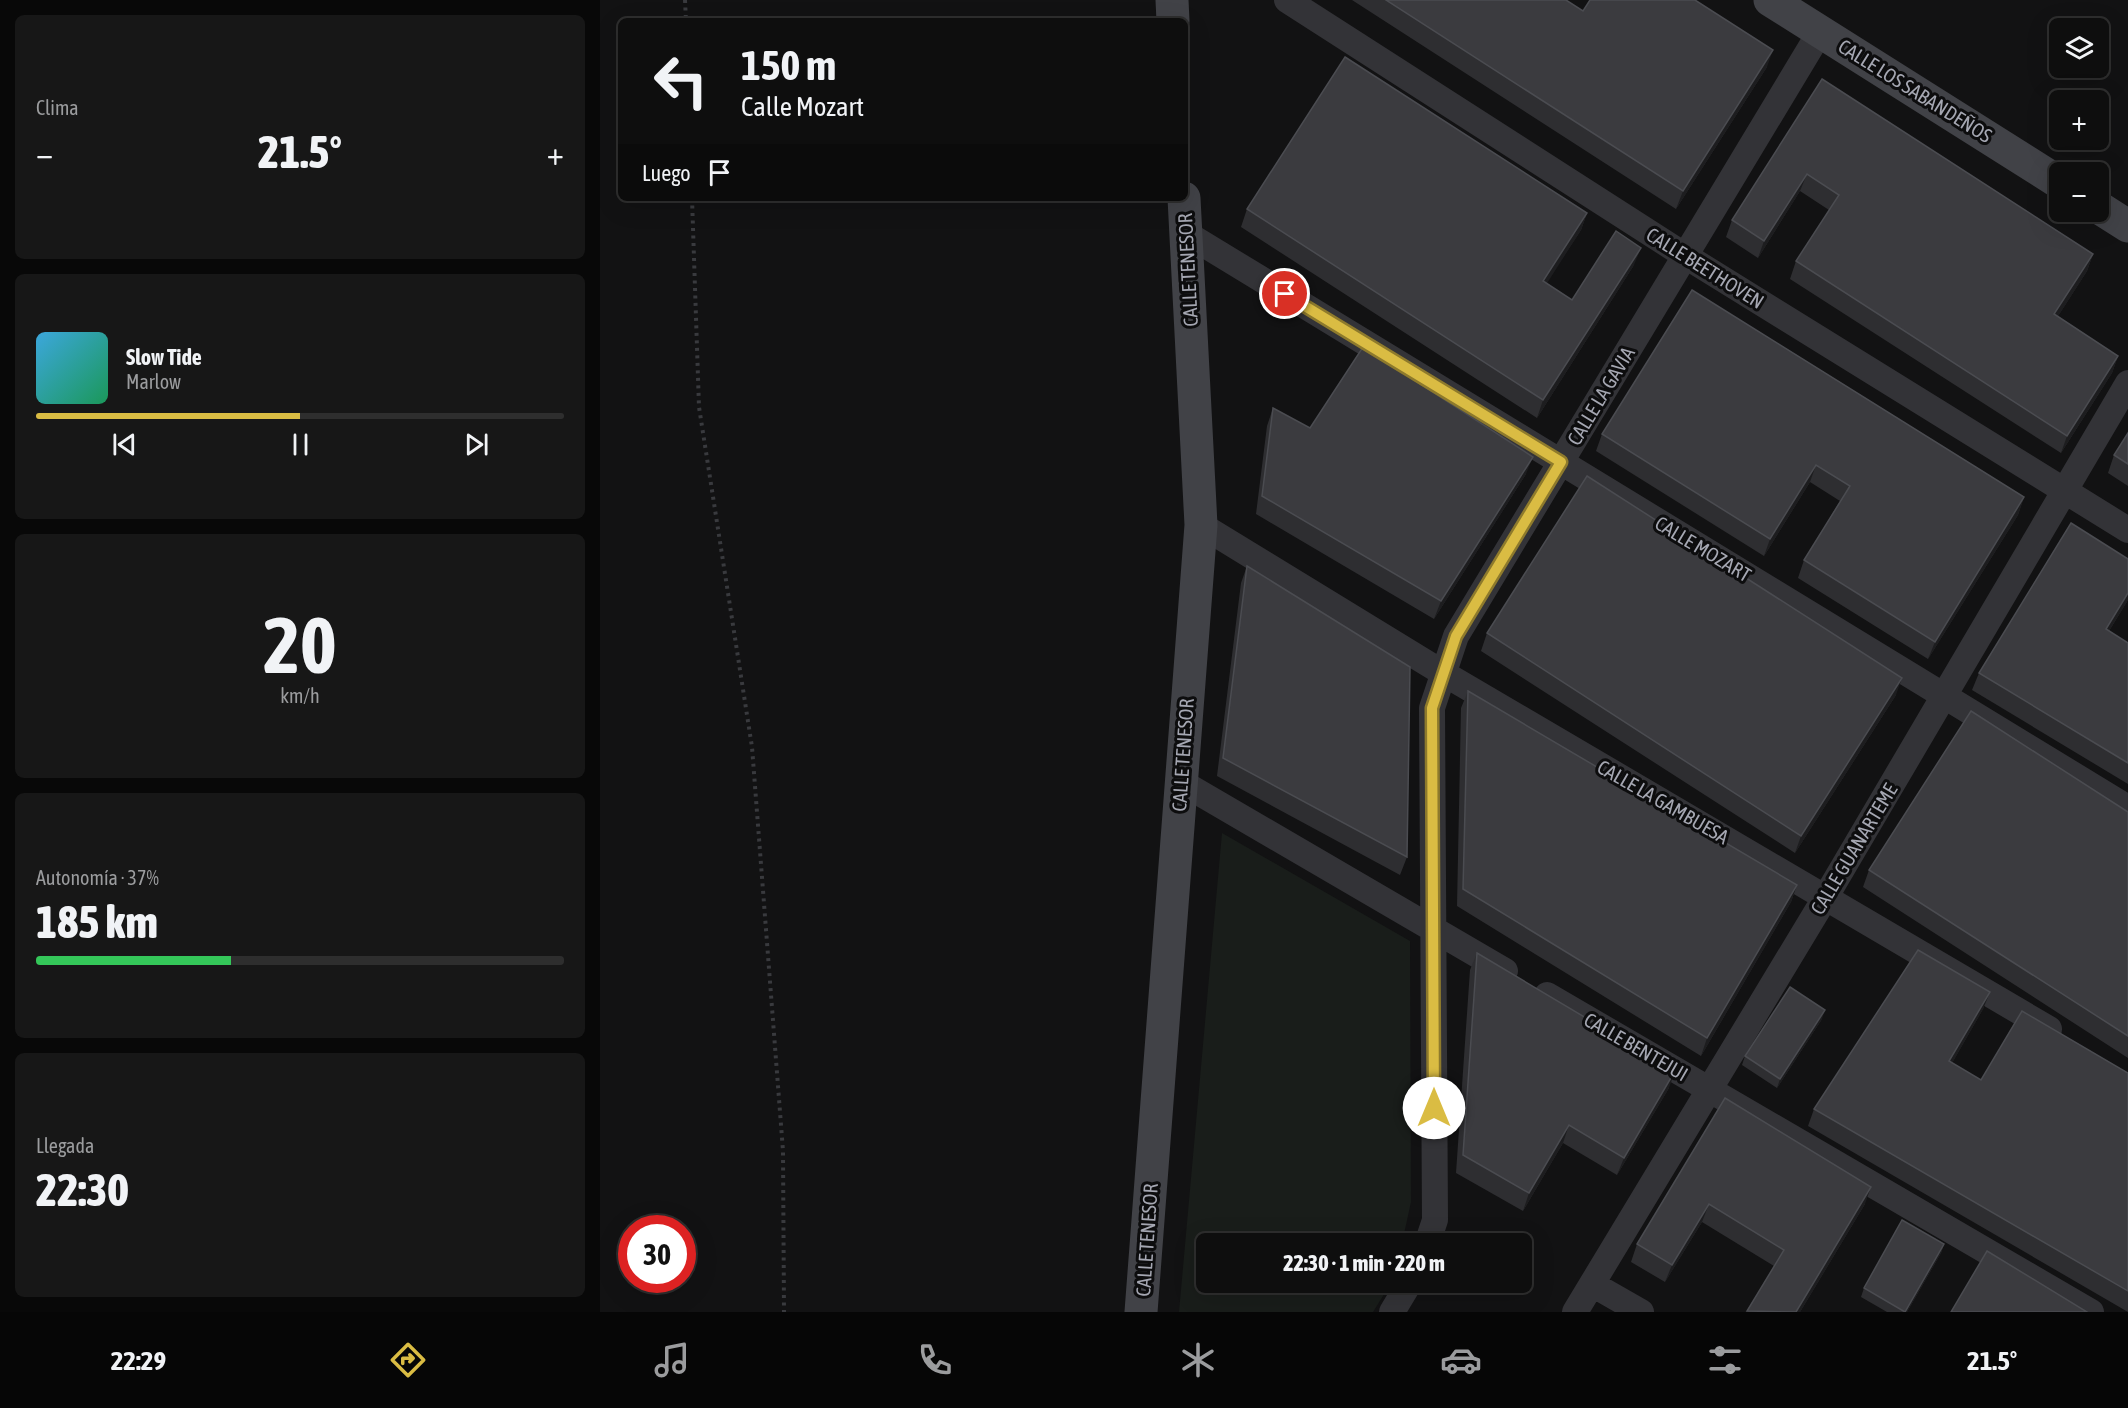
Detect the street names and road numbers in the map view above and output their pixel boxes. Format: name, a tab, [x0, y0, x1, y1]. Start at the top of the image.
street label: CALLE LOS SABANDEÑOS	[1834, 34, 1996, 147]
street label: CALLE TENESOR	[1173, 213, 1202, 327]
street label: CALLE BEETHOVEN	[1642, 222, 1768, 313]
street label: CALLE LA GAVIA	[1562, 342, 1639, 449]
street label: CALLE MOZART	[1651, 511, 1756, 586]
street label: CALLE TENESOR	[1167, 698, 1198, 812]
street label: CALLE LA GAMBUESA	[1594, 755, 1733, 849]
street label: CALLE GUANARTEME	[1805, 779, 1902, 918]
street label: CALLE BENTEJUI	[1580, 1008, 1692, 1086]
street label: CALLE TENESOR	[1131, 1183, 1162, 1297]

